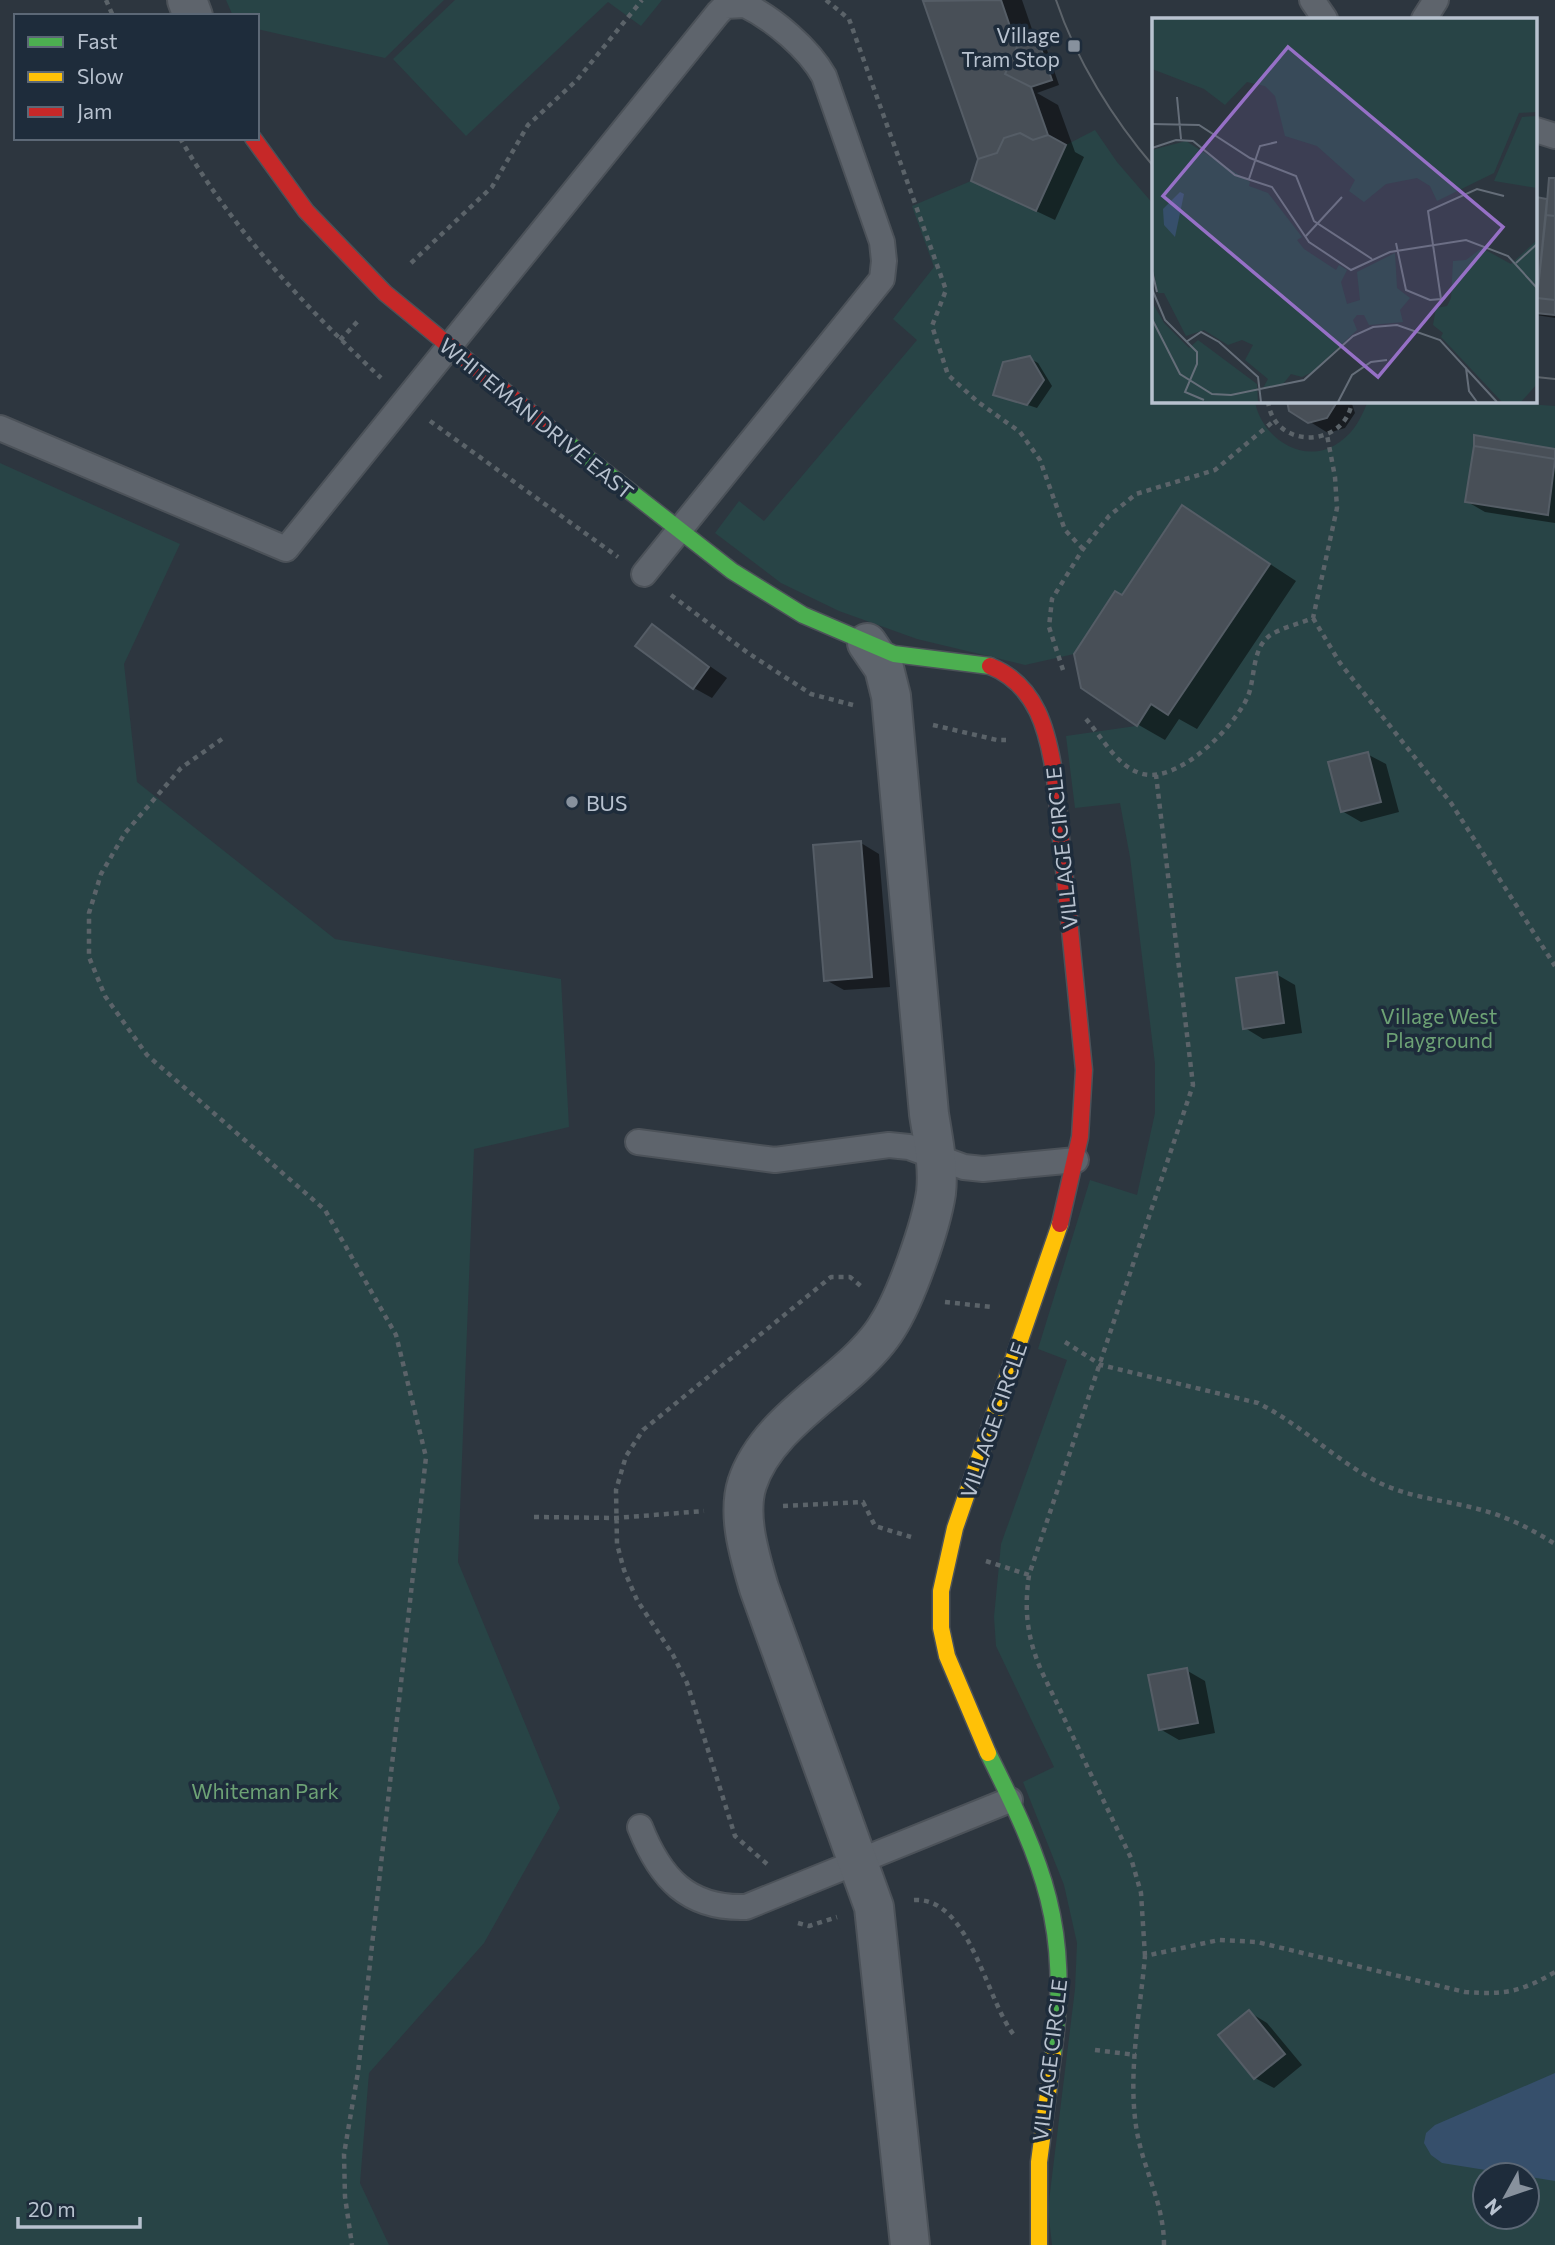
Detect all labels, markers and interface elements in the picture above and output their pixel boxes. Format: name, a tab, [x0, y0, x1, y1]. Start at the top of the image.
legend	[14, 14, 259, 140]
inset map	[1152, 18, 1538, 402]
place label: Village Tram Stop	[961, 22, 1060, 71]
text: Fast	[77, 28, 118, 53]
marker: Village Tram Stop	[1066, 38, 1082, 54]
text: Slow	[77, 63, 124, 88]
text: Jam	[77, 98, 112, 123]
street label: WHITEMAN DRIVE EAST	[435, 332, 639, 504]
street label: VILLAGE CIRCLE	[1040, 766, 1082, 930]
place label: BUS	[586, 790, 627, 815]
marker: BUS	[564, 794, 580, 810]
park label: Village West Playground	[1381, 1003, 1497, 1052]
street label: VILLAGE CIRCLE	[955, 1339, 1031, 1501]
park label: Whiteman Park	[191, 1778, 339, 1803]
street label: VILLAGE CIRCLE	[1027, 1978, 1071, 2142]
north arrow	[1471, 2161, 1541, 2231]
scale bar	[18, 2186, 140, 2230]
text: N	[1479, 2194, 1506, 2220]
text: 20 m	[28, 2196, 76, 2221]

